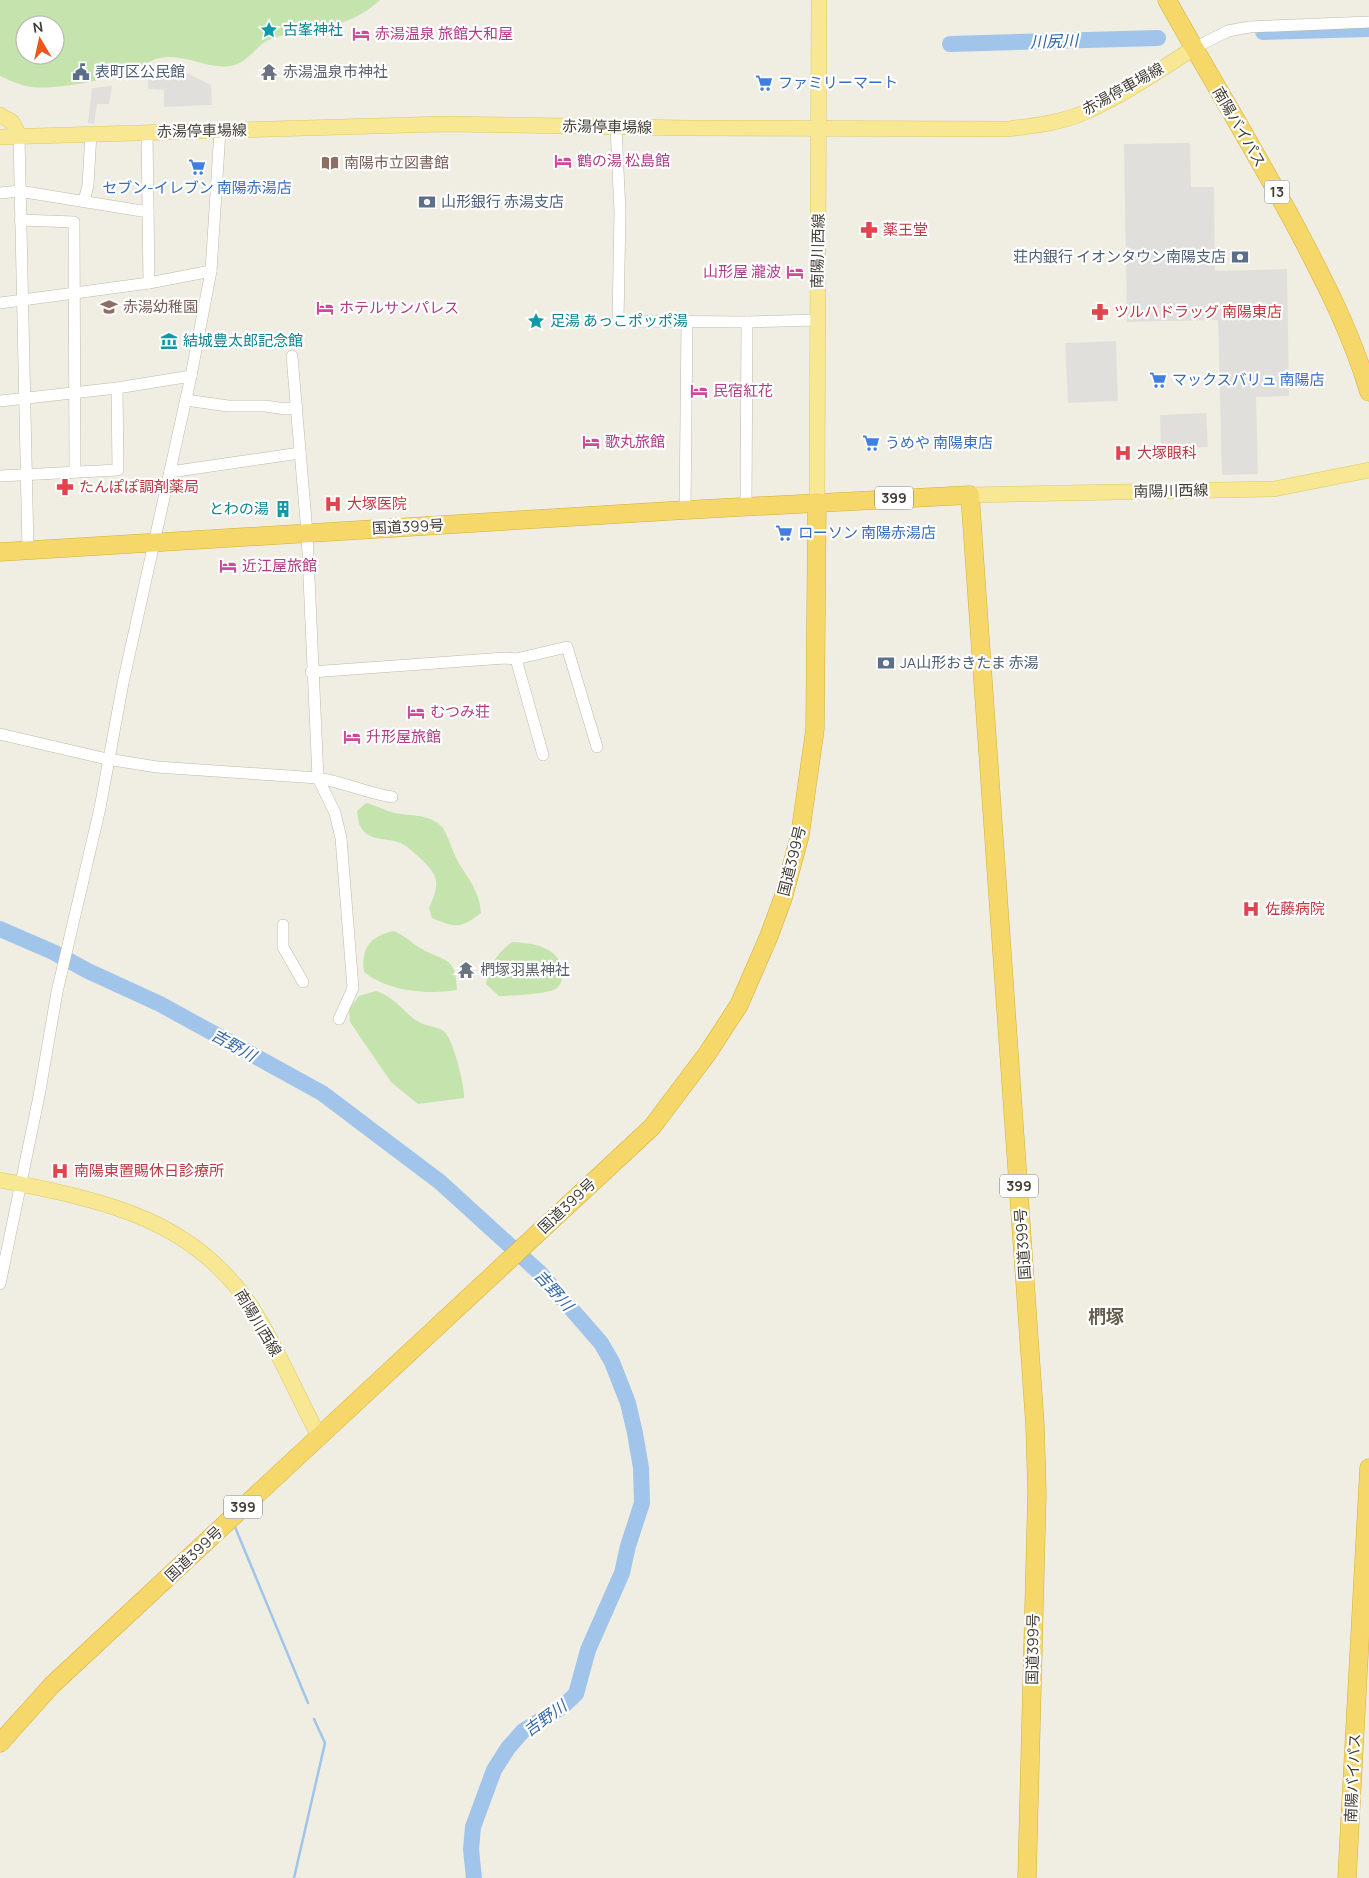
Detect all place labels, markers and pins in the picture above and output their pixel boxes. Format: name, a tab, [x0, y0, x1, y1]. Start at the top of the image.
place label: 古峯神社	[283, 19, 343, 40]
place icon: 古峯神社	[259, 20, 279, 40]
place label: 赤湯温泉 旅館大和屋	[375, 23, 513, 44]
hotel icon: 赤湯温泉 旅館大和屋	[351, 24, 371, 44]
place label: 表町区公民館	[95, 61, 185, 82]
place label: 赤湯温泉市神社	[283, 61, 388, 82]
public building icon: 表町区公民館	[71, 62, 91, 82]
temple icon: 赤湯温泉市神社	[259, 62, 279, 82]
place label: ファミリーマート	[778, 72, 898, 93]
supermarket icon: ファミリーマート	[754, 73, 774, 93]
place label: 鶴の湯 松島館	[577, 150, 670, 171]
hotel icon: 鶴の湯 松島館	[553, 151, 573, 171]
place label: 南陽市立図書館	[344, 152, 449, 173]
library icon: 南陽市立図書館	[320, 153, 340, 173]
supermarket icon: セブン-イレブン 南陽赤湯店	[187, 157, 207, 177]
place label: セブン-イレブン 南陽赤湯店	[102, 177, 292, 198]
place label: 山形銀行 赤湯支店	[441, 191, 564, 212]
bank icon: 山形銀行 赤湯支店	[417, 192, 437, 212]
place label: 薬王堂	[883, 219, 928, 240]
pharmacy icon: 薬王堂	[859, 220, 879, 240]
place label: 荘内銀行 イオンタウン南陽支店	[1013, 246, 1226, 267]
bank icon: 荘内銀行 イオンタウン南陽支店	[1230, 247, 1250, 267]
place label: 山形屋 瀧波	[703, 261, 781, 282]
hotel icon: 山形屋 瀧波	[785, 262, 805, 282]
place label: 赤湯幼稚園	[123, 296, 198, 317]
school or university icon: 赤湯幼稚園	[99, 297, 119, 317]
place label: ホテルサンパレス	[339, 297, 459, 318]
hotel icon: ホテルサンパレス	[315, 298, 335, 318]
place label: ツルハドラッグ 南陽東店	[1114, 301, 1282, 322]
pharmacy icon: ツルハドラッグ 南陽東店	[1090, 302, 1110, 322]
place label: 足湯 あっこポッポ湯	[550, 310, 688, 331]
place icon: 足湯 あっこポッポ湯	[526, 311, 546, 331]
place label: 結城豊太郎記念館	[183, 330, 303, 351]
museum icon: 結城豊太郎記念館	[159, 331, 179, 351]
place label: マックスバリュ 南陽店	[1172, 369, 1325, 390]
supermarket icon: マックスバリュ 南陽店	[1148, 370, 1168, 390]
place label: 民宿紅花	[713, 380, 773, 401]
hotel icon: 民宿紅花	[689, 381, 709, 401]
place label: 歌丸旅館	[605, 431, 665, 452]
hotel icon: 歌丸旅館	[581, 432, 601, 452]
place label: うめや 南陽東店	[885, 432, 993, 453]
supermarket icon: うめや 南陽東店	[861, 433, 881, 453]
place label: 大塚眼科	[1137, 442, 1197, 463]
hospital icon: 大塚眼科	[1113, 443, 1133, 463]
place label: たんぽぽ調剤薬局	[79, 476, 199, 497]
pharmacy icon: たんぽぽ調剤薬局	[55, 477, 75, 497]
place label: 大塚医院	[347, 493, 407, 514]
hospital icon: 大塚医院	[323, 494, 343, 514]
place label: とわの湯	[209, 498, 269, 519]
building icon: とわの湯	[273, 499, 293, 519]
place label: ローソン 南陽赤湯店	[798, 522, 936, 543]
supermarket icon: ローソン 南陽赤湯店	[774, 523, 794, 543]
place label: 近江屋旅館	[242, 555, 317, 576]
hotel icon: 近江屋旅館	[218, 556, 238, 576]
place label: JA山形おきたま 赤湯	[900, 652, 1039, 673]
bank icon: JA山形おきたま 赤湯	[876, 653, 896, 673]
place label: むつみ荘	[430, 701, 490, 722]
hotel icon: むつみ荘	[406, 702, 426, 722]
place label: 升形屋旅館	[366, 726, 441, 747]
hotel icon: 升形屋旅館	[342, 727, 362, 747]
place label: 佐藤病院	[1265, 898, 1325, 919]
hospital icon: 佐藤病院	[1241, 899, 1261, 919]
place label: 椚塚羽黒神社	[480, 959, 570, 980]
temple icon: 椚塚羽黒神社	[456, 960, 476, 980]
place label: 南陽東置賜休日診療所	[74, 1160, 224, 1181]
hospital icon: 南陽東置賜休日診療所	[50, 1161, 70, 1181]

